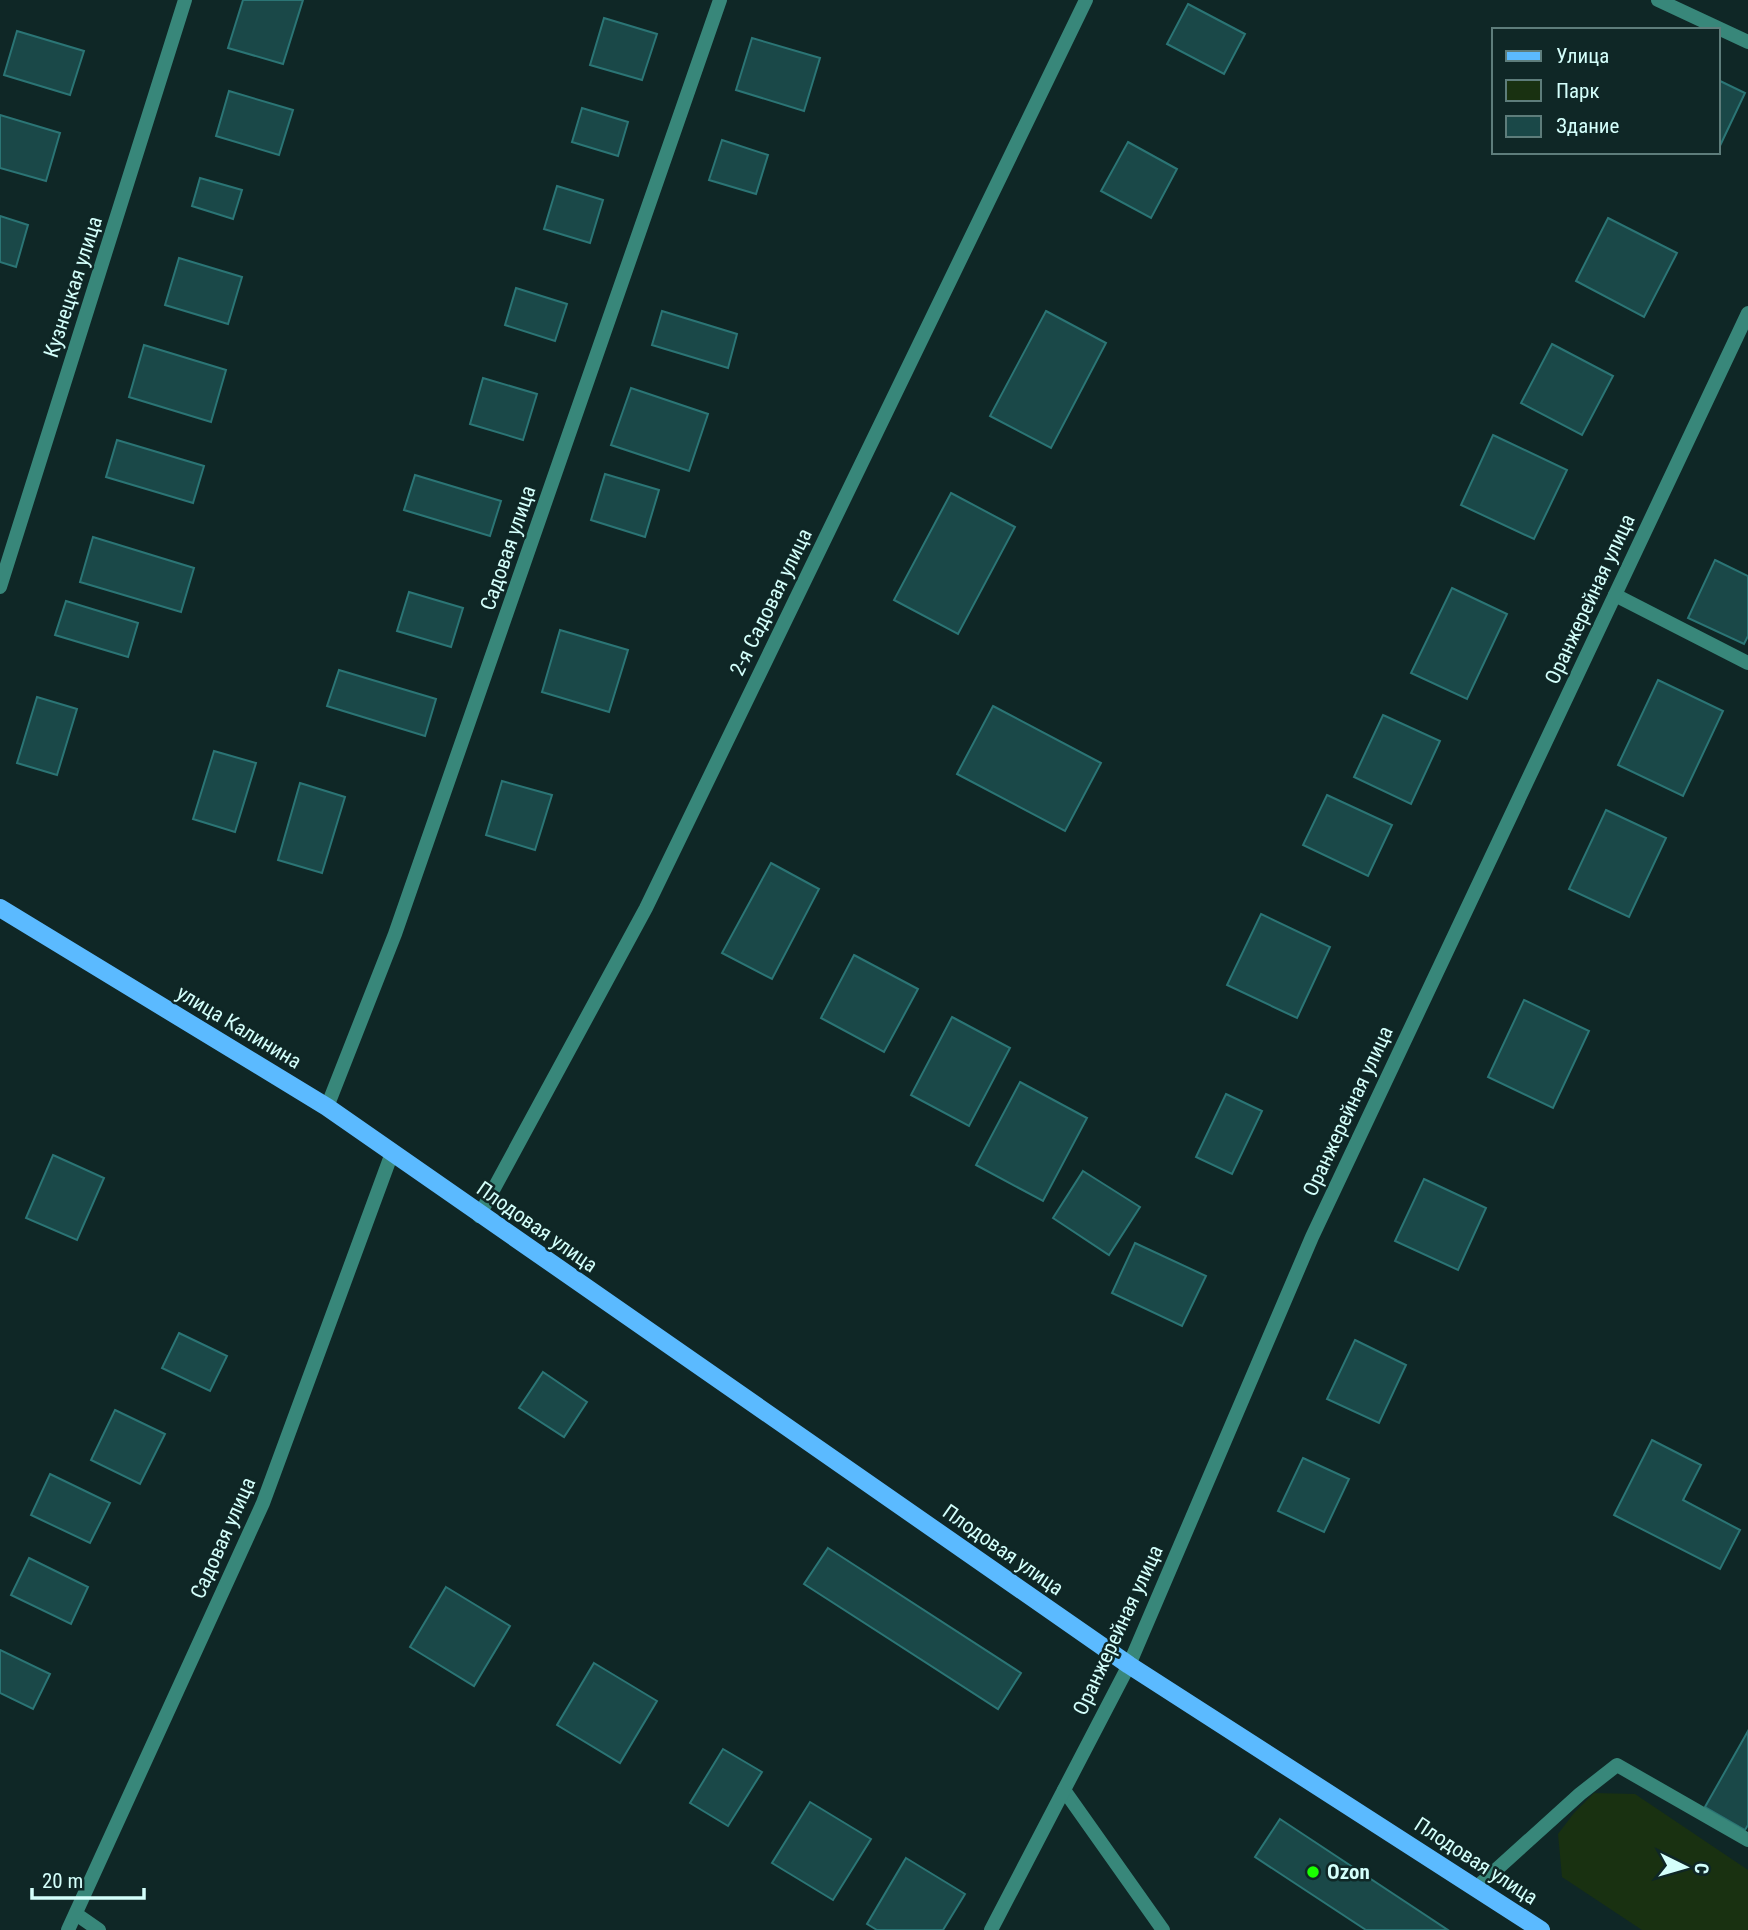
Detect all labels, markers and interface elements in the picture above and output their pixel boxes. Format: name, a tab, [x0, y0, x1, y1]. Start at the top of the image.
legend	[1492, 28, 1720, 154]
text: Улица	[1556, 44, 1609, 68]
text: Парк	[1556, 79, 1600, 103]
text: Здание	[1556, 114, 1620, 138]
street label: Кузнецкая улица	[39, 213, 107, 361]
street label: Садовая улица	[475, 483, 541, 613]
street label: Оранжерейная улица	[1540, 510, 1640, 688]
street label: 2-я Садовая улица	[725, 525, 817, 679]
street label: улица Калинина	[172, 980, 306, 1074]
street label: Оранжерейная улица	[1298, 1022, 1398, 1200]
street label: Плодовая улица	[472, 1177, 602, 1277]
street label: Садовая улица	[186, 1474, 260, 1602]
street label: Плодовая улица	[938, 1500, 1068, 1600]
street label: Оранжерейная улица	[1068, 1541, 1168, 1719]
street label: Плодовая улица	[1410, 1812, 1542, 1910]
north arrow	[1650, 1832, 1720, 1902]
scale bar	[32, 1856, 144, 1900]
place label: Ozon	[1327, 1860, 1370, 1884]
text: С	[1689, 1862, 1713, 1875]
marker: Ozon	[1305, 1864, 1321, 1880]
text: 20 m	[42, 1869, 83, 1893]

